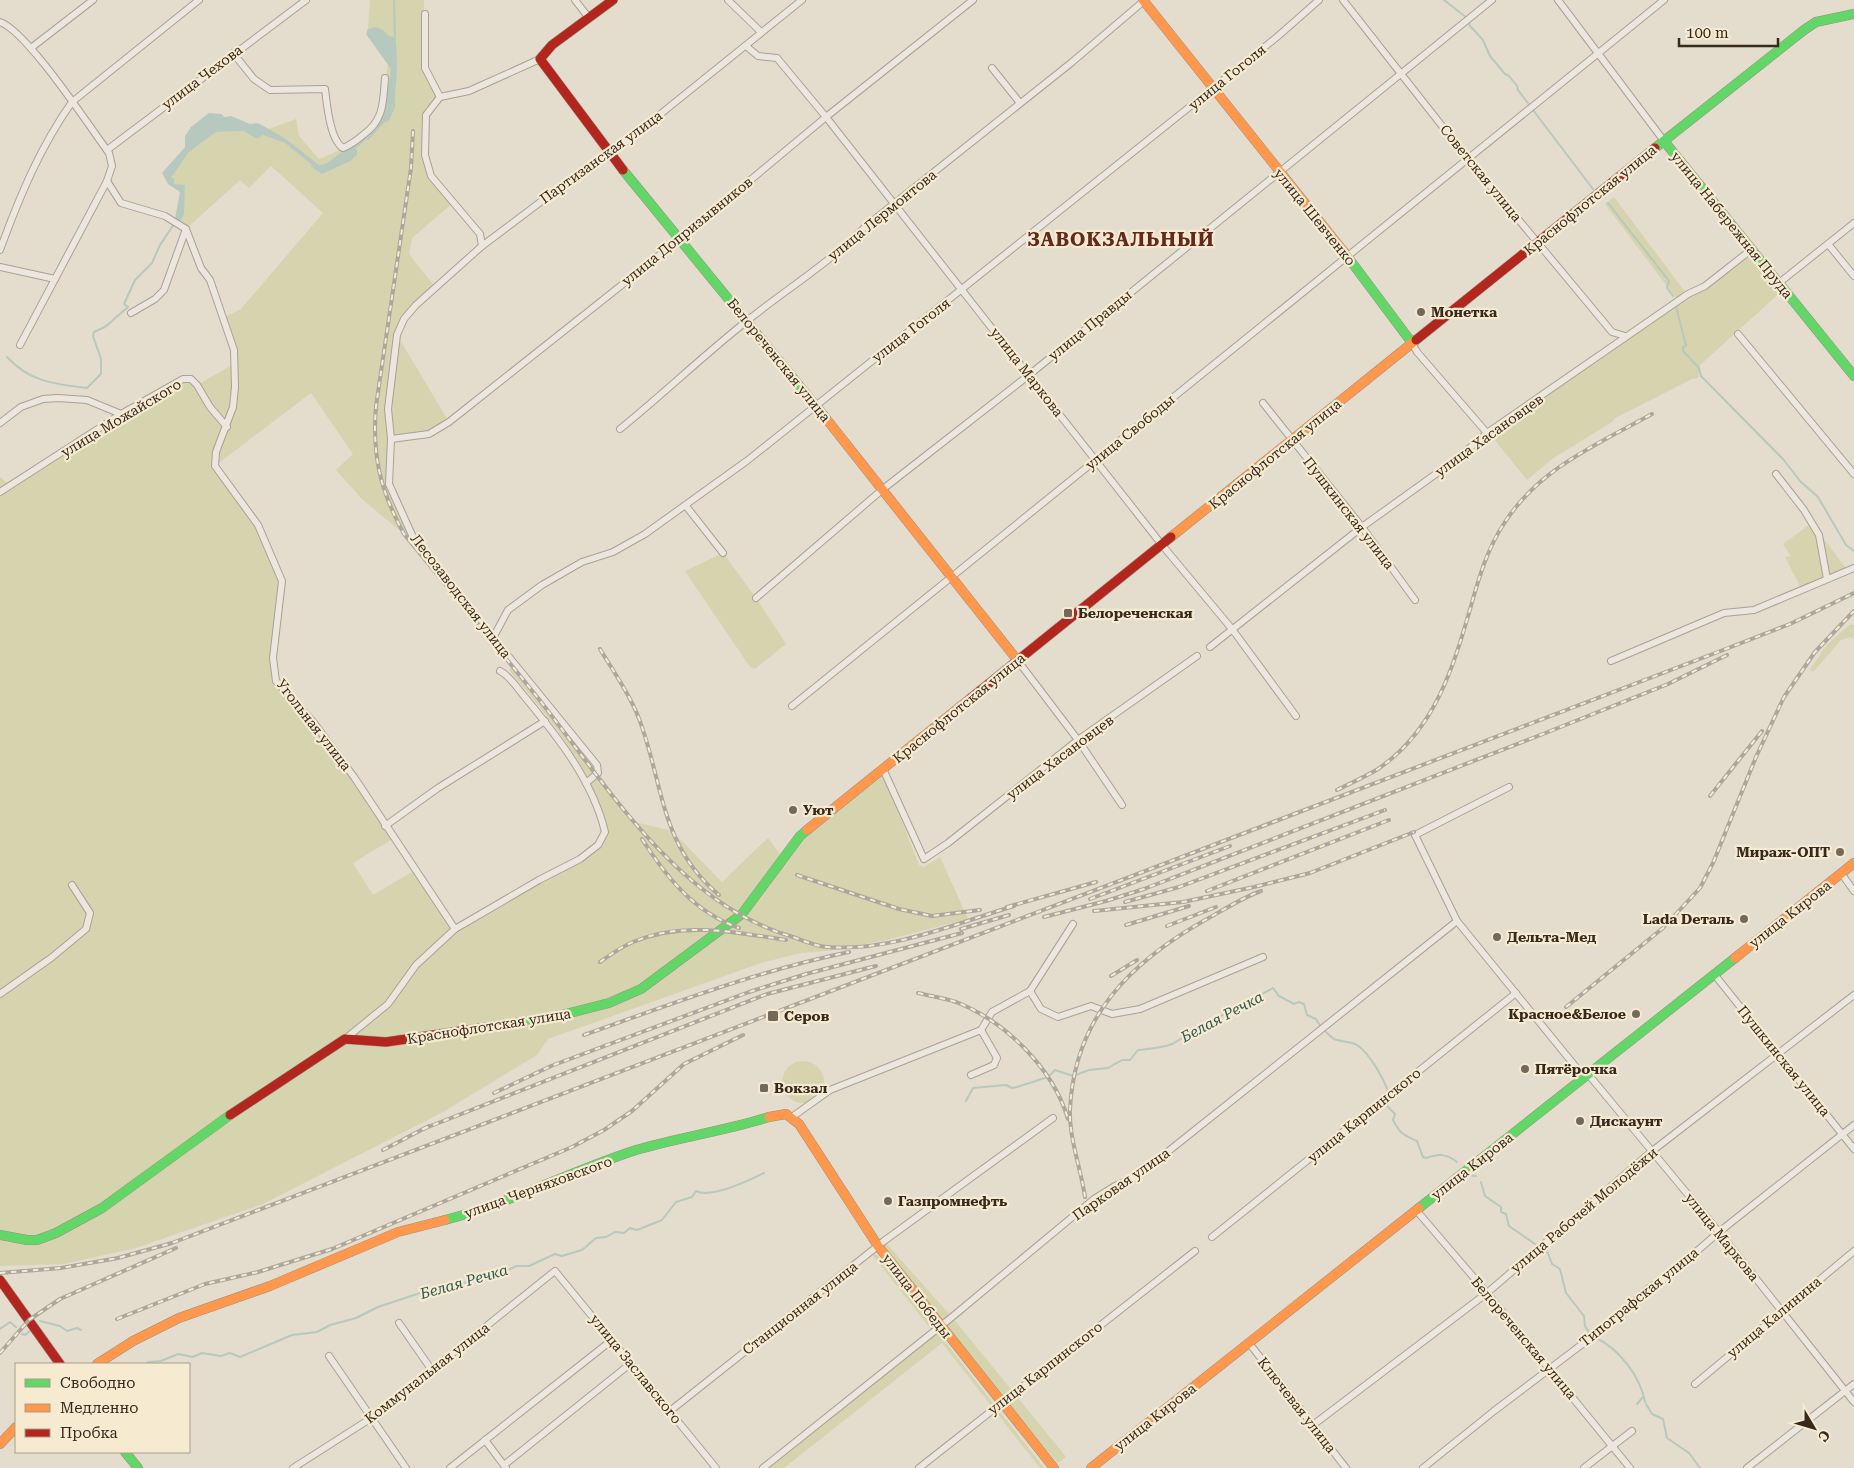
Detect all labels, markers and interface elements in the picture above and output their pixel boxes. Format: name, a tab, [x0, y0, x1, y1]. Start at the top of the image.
scale bar	[1679, 15, 1778, 47]
text: 100 m	[1686, 24, 1729, 42]
street label: улица Чехова	[159, 41, 246, 112]
street label: улица Гоголя	[1185, 41, 1269, 113]
street label: Партизанская улица	[537, 107, 666, 207]
street label: Советская улица	[1437, 121, 1525, 225]
street label: Краснофлотская улица	[1521, 141, 1660, 258]
street label: улица Набережная Пруда	[1668, 148, 1796, 302]
street label: улица Шевченко	[1271, 165, 1359, 269]
street label: улица Лермонтова	[825, 166, 940, 264]
street label: улица Допризывников	[618, 173, 756, 289]
district label: ЗАВОКЗАЛЬНЫЙ	[1027, 228, 1215, 251]
street label: улица Правды	[1045, 286, 1135, 364]
street label: Белореченская улица	[724, 295, 834, 425]
street label: улица Гоголя	[869, 295, 953, 365]
place label: Монетка	[1431, 304, 1498, 320]
marker: Монетка	[1415, 306, 1427, 318]
street label: улица Маркова	[987, 324, 1067, 420]
street label: улица Можайского	[58, 376, 184, 460]
street label: улица Хасановцев	[1432, 390, 1546, 480]
street label: улица Свободы	[1082, 391, 1178, 473]
street label: Краснофлотская улица	[1206, 395, 1345, 512]
street label: Пушкинская улица	[1300, 454, 1398, 573]
street label: Лесозаводская улица	[408, 531, 515, 662]
place label: Белореченская	[1078, 605, 1193, 621]
marker: Белореченская	[1062, 607, 1074, 619]
street label: Краснофлотская улица	[890, 649, 1029, 766]
street label: Угольная улица	[273, 676, 355, 774]
street label: улица Хасановцев	[1003, 712, 1117, 802]
place label: Уют	[803, 802, 834, 818]
marker: Уют	[787, 804, 799, 816]
place label: Мираж-ОПТ	[1736, 844, 1830, 860]
marker: Мираж-ОПТ	[1834, 846, 1846, 858]
street label: улица Кирова	[1746, 877, 1834, 951]
place label: Lada Dеталь	[1643, 911, 1735, 927]
marker: Lada Dеталь	[1738, 913, 1750, 925]
place label: Дельта-Мед	[1507, 929, 1596, 945]
marker: Дельта-Мед	[1491, 931, 1503, 943]
water label: Белая Речка	[1177, 988, 1266, 1047]
street label: Пушкинская улица	[1734, 1002, 1834, 1120]
street label: Краснофлотская улица	[406, 1005, 572, 1047]
place label: Красное&Белое	[1508, 1006, 1626, 1022]
place label: Серов	[784, 1008, 830, 1024]
marker: Красное&Белое	[1630, 1008, 1642, 1020]
marker: Серов	[766, 1009, 780, 1023]
place label: Пятёрочка	[1535, 1061, 1618, 1077]
marker: Пятёрочка	[1519, 1063, 1531, 1075]
street label: улица Карпинского	[1304, 1064, 1424, 1166]
place label: Вокзал	[774, 1080, 828, 1096]
marker: Вокзал	[758, 1082, 770, 1094]
place label: Дискаунт	[1590, 1113, 1663, 1129]
marker: Дискаунт	[1574, 1115, 1586, 1127]
street label: улица Кирова	[1428, 1129, 1516, 1203]
street label: Парковая улица	[1069, 1144, 1173, 1224]
street label: улица Рабочей Молодёжи	[1507, 1144, 1661, 1276]
street label: улица Черняховского	[462, 1153, 614, 1221]
street label: улица Маркова	[1682, 1190, 1763, 1285]
place label: Газпромнефть	[898, 1193, 1008, 1209]
marker: Газпромнефть	[882, 1195, 894, 1207]
street label: Типографская улица	[1576, 1244, 1702, 1350]
street label: улица Победы	[879, 1251, 955, 1341]
street label: Станционная улица	[739, 1258, 861, 1358]
water label: Белая Речка	[417, 1261, 510, 1303]
street label: улица Калинина	[1724, 1273, 1824, 1361]
street label: Белореченская улица	[1468, 1274, 1580, 1403]
street label: улица Заславского	[587, 1311, 685, 1427]
street label: улица Карпинского	[985, 1318, 1105, 1418]
street label: Коммунальная улица	[362, 1319, 493, 1427]
street label: Ключевая улица	[1255, 1354, 1340, 1456]
legend	[15, 1363, 190, 1453]
text: Свободно	[60, 1374, 135, 1392]
street label: улица Кирова	[1111, 1380, 1199, 1454]
text: Медленно	[60, 1399, 139, 1417]
north arrow	[1789, 1403, 1839, 1453]
text: Пробка	[60, 1424, 118, 1442]
text: С	[1815, 1427, 1834, 1445]

